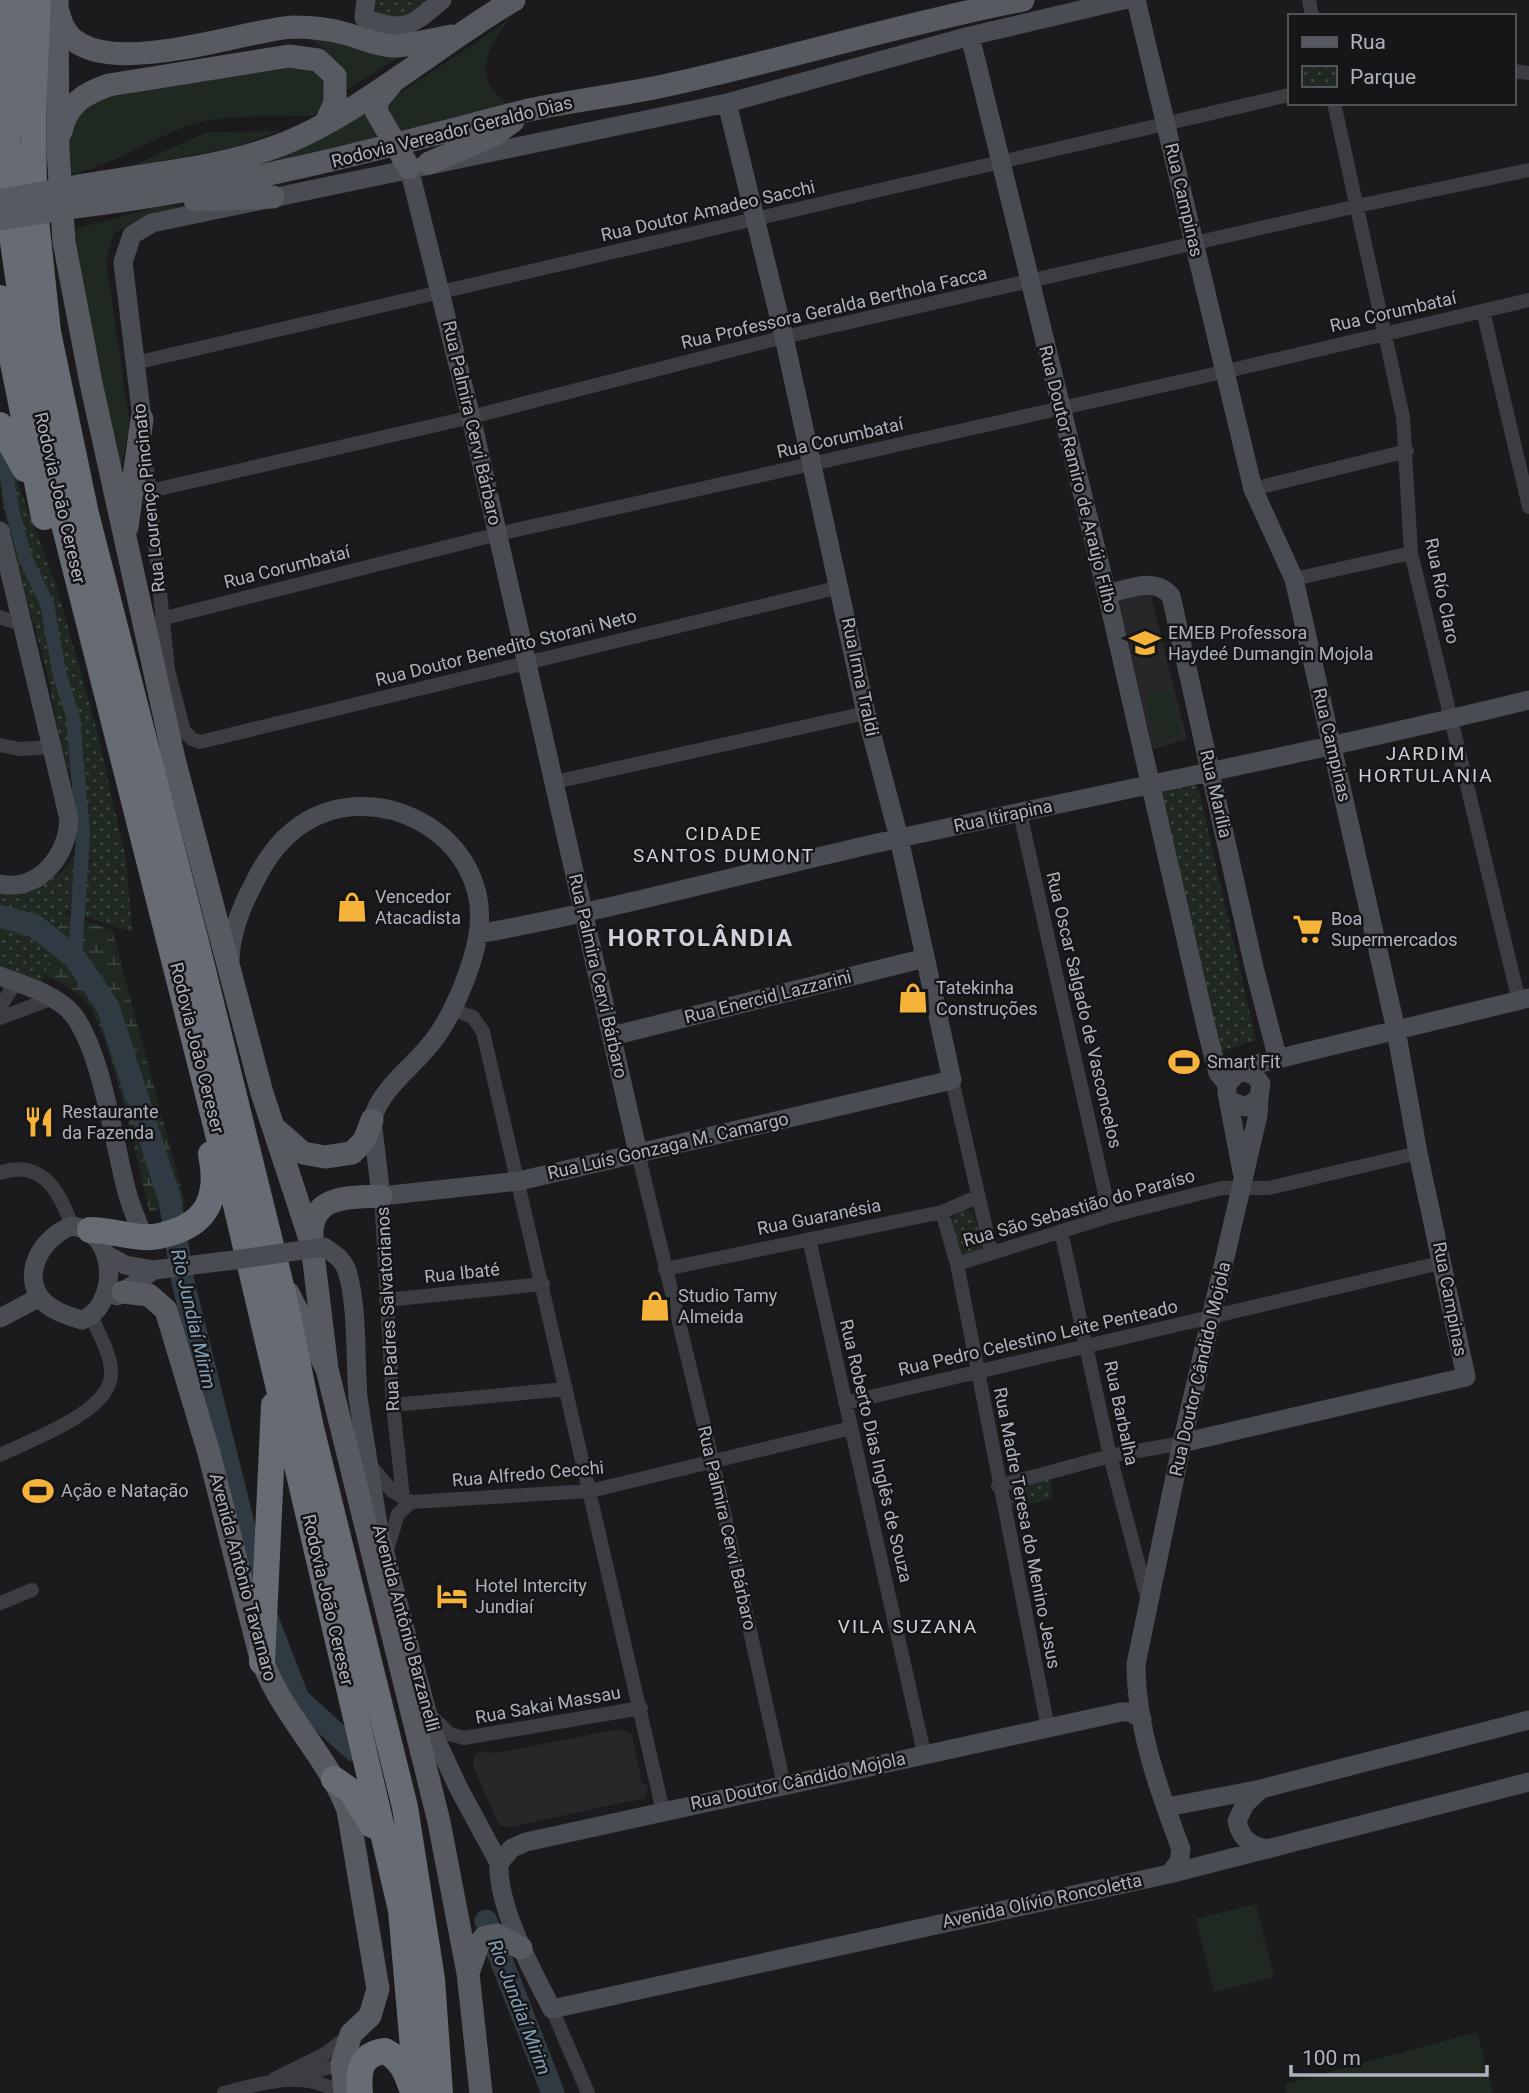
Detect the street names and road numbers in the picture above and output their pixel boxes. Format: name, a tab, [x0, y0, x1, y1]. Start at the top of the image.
street label: Rodovia Vereador Geraldo Dias	[329, 91, 575, 172]
street label: Rua Campinas	[1161, 141, 1208, 259]
street label: Rua Doutor Amadeo Sacchi	[599, 176, 817, 245]
street label: Rua Professora Geralda Berthola Facca	[679, 262, 989, 353]
street label: Rua Corumbataí	[1328, 287, 1459, 336]
street label: Rua Palmira Cervi Bárbaro	[439, 319, 506, 527]
street label: Rua Doutor Ramiro de Araújo Filho	[1035, 343, 1122, 615]
street label: Rua Lourenço Pincinato	[128, 403, 169, 594]
street label: Rodovia João Cereser	[31, 410, 90, 586]
street label: Rua Corumbataí	[775, 413, 906, 462]
street label: Rua Río Claro	[1421, 536, 1464, 646]
street label: Rua Corumbataí	[222, 541, 353, 592]
street label: Rua Doutor Benedito Storani Neto	[373, 605, 639, 690]
street label: Rua Irma Traldi	[838, 616, 883, 738]
street label: Rua Campinas	[1309, 686, 1356, 804]
street label: Rua Marília	[1196, 748, 1237, 840]
street label: Rua Itirapina	[952, 795, 1054, 836]
street label: Rua Oscar Salgado de Vasconcelos	[1042, 870, 1127, 1150]
street label: Rua Palmira Cervi Bárbaro	[565, 872, 632, 1080]
street label: Rodovia João Cereser	[166, 960, 229, 1136]
street label: Rua Enercid Lazzarini	[682, 966, 854, 1027]
street label: Rua Luís Gonzaga M. Camargo	[545, 1108, 790, 1183]
street label: Rua São Sebastião do Paraíso	[961, 1164, 1197, 1251]
street label: Rua Guaranésia	[755, 1194, 883, 1239]
street label: Rua Padres Salvatorianos	[372, 1206, 403, 1412]
street label: Rua Campinas	[1429, 1240, 1472, 1358]
street label: Rua Ibaté	[423, 1258, 501, 1287]
street label: Rua Doutor Cândido Mojola	[1165, 1260, 1234, 1478]
street label: Rua Pedro Celestino Leite Penteado	[896, 1295, 1180, 1380]
street label: Rua Roberto Dias Inglês de Souza	[836, 1317, 917, 1584]
street label: Rua Barbalha	[1100, 1359, 1143, 1467]
street label: Rua Madre Teresa do Menino Jesus	[990, 1385, 1065, 1670]
street label: Rua Palmira Cervi Bárbaro	[694, 1424, 761, 1632]
street label: Rua Alfredo Cecchi	[451, 1456, 605, 1491]
street label: Avenida Antônio Tavarnaro	[206, 1471, 281, 1683]
street label: Rodovia João Cereser	[299, 1512, 358, 1688]
street label: Avenida Antônio Barzanelli	[369, 1522, 444, 1734]
street label: Rua Sakai Massau	[474, 1681, 622, 1728]
street label: Rua Doutor Cândido Mojola	[688, 1747, 907, 1814]
street label: Avenida Olívio Roncoletta	[940, 1869, 1144, 1932]

